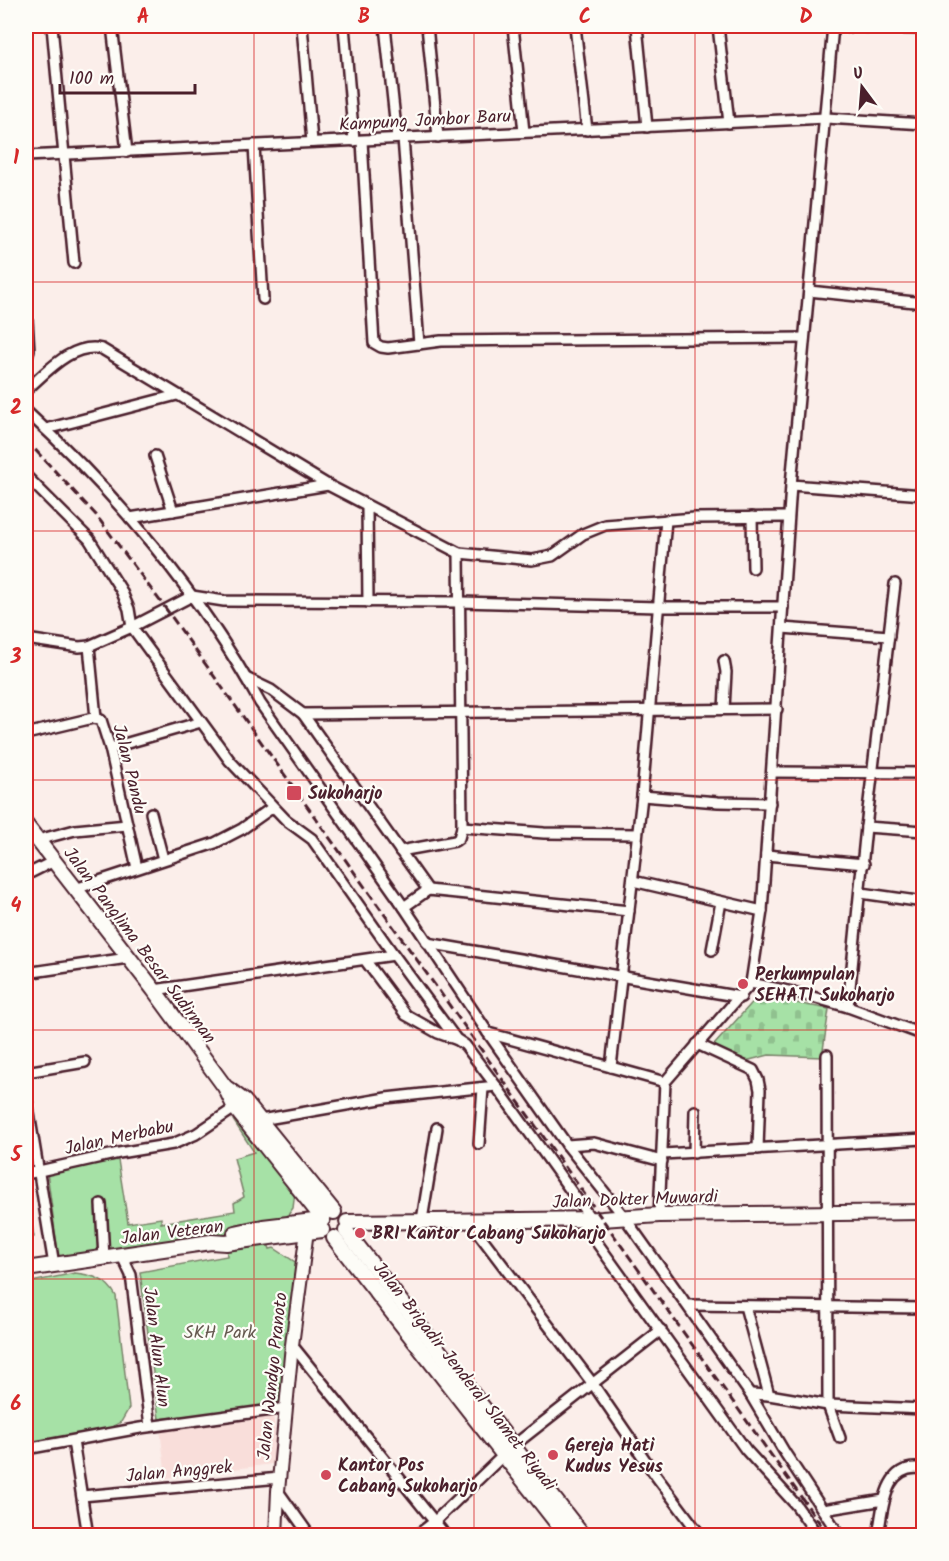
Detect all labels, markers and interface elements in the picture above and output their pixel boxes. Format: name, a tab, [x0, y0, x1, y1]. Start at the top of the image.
text: A	[137, 2, 149, 34]
text: B	[358, 2, 370, 34]
text: C	[579, 2, 591, 34]
text: D	[799, 2, 813, 34]
scale bar	[60, 57, 195, 95]
north arrow	[832, 57, 892, 117]
text: U	[850, 61, 867, 87]
text: 100 m	[69, 65, 114, 94]
street label: Kampung Jombor Baru	[338, 102, 512, 140]
text: 1	[13, 143, 19, 175]
text: 2	[10, 393, 22, 425]
text: 3	[10, 642, 22, 674]
street label: Jalan Pandu	[103, 721, 154, 818]
place label: Sukoharjo	[308, 780, 382, 809]
marker: Sukoharjo	[285, 784, 303, 802]
street label: Jalan Panglima Besar Sudirman	[55, 841, 223, 1051]
text: 4	[11, 891, 22, 923]
place label: Perkumpulan SEHATI Sukoharjo	[755, 961, 895, 1011]
marker: Perkumpulan SEHATI Sukoharjo	[736, 977, 750, 991]
street label: Jalan Merbabu	[62, 1113, 177, 1164]
text: 5	[10, 1140, 23, 1172]
street label: Jalan Dokter Muwardi	[552, 1183, 719, 1218]
street label: Jalan Veteran	[119, 1213, 225, 1254]
place label: BRI Kantor Cabang Sukoharjo	[372, 1220, 606, 1249]
marker: BRI Kantor Cabang Sukoharjo	[353, 1226, 367, 1240]
street label: Jalan Brigadir Jenderal Slamet Riyadi	[365, 1256, 563, 1499]
street label: Jalan Alun Alun	[134, 1285, 177, 1409]
street label: Jalan Wandyo Pranoto	[250, 1291, 297, 1461]
park label: SKH Park	[184, 1319, 257, 1348]
text: 6	[11, 1389, 22, 1421]
place label: Gereja Hati Kudus Yesus	[565, 1432, 663, 1482]
marker: Gereja Hati Kudus Yesus	[546, 1448, 560, 1462]
place label: Kantor Pos Cabang Sukoharjo	[338, 1452, 478, 1502]
street label: Jalan Anggrek	[125, 1453, 234, 1492]
marker: Kantor Pos Cabang Sukoharjo	[319, 1468, 333, 1482]

